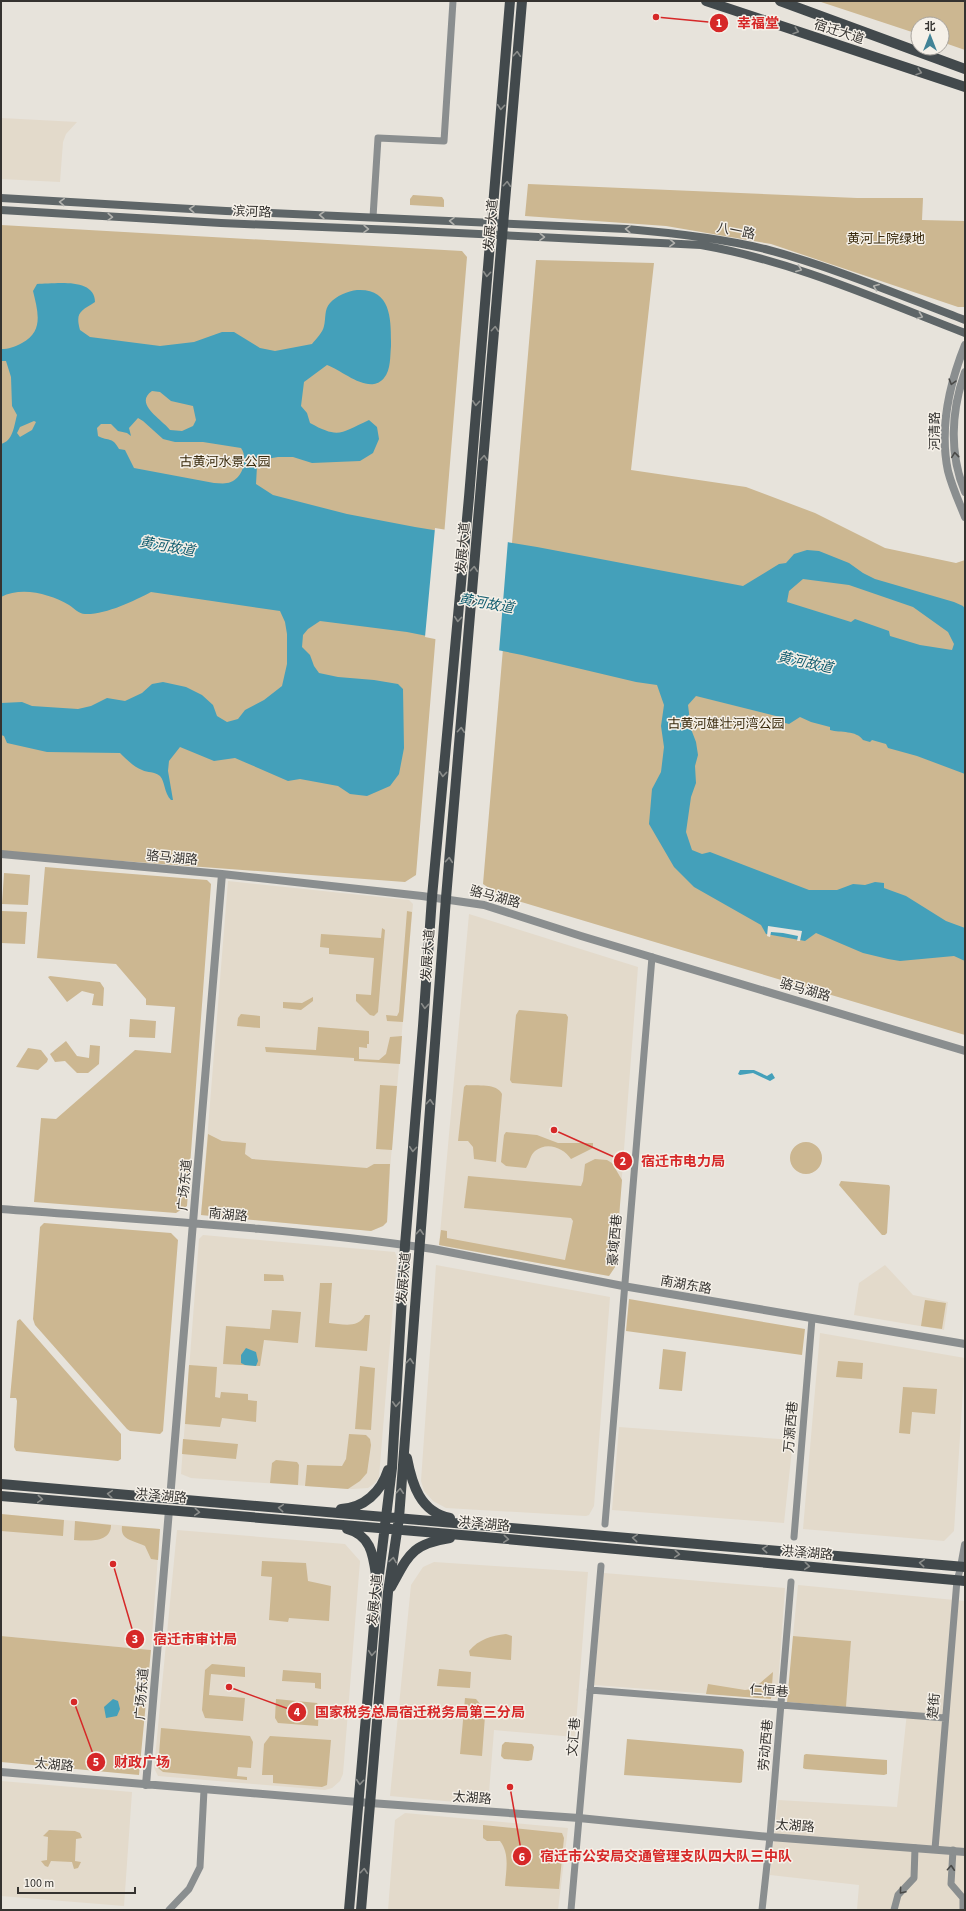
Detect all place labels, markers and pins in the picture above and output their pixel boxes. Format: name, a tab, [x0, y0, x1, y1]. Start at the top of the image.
callout: 幸福堂	[709, 10, 787, 36]
callout: 宿迁市电力局	[613, 1148, 733, 1174]
callout: 宿迁市审计局	[125, 1626, 245, 1652]
callout: 国家税务总局宿迁税务局第三分局	[287, 1699, 533, 1725]
callout: 财政广场	[86, 1749, 178, 1775]
callout: 宿迁市公安局交通管理支队四大队三中队	[512, 1843, 800, 1869]

